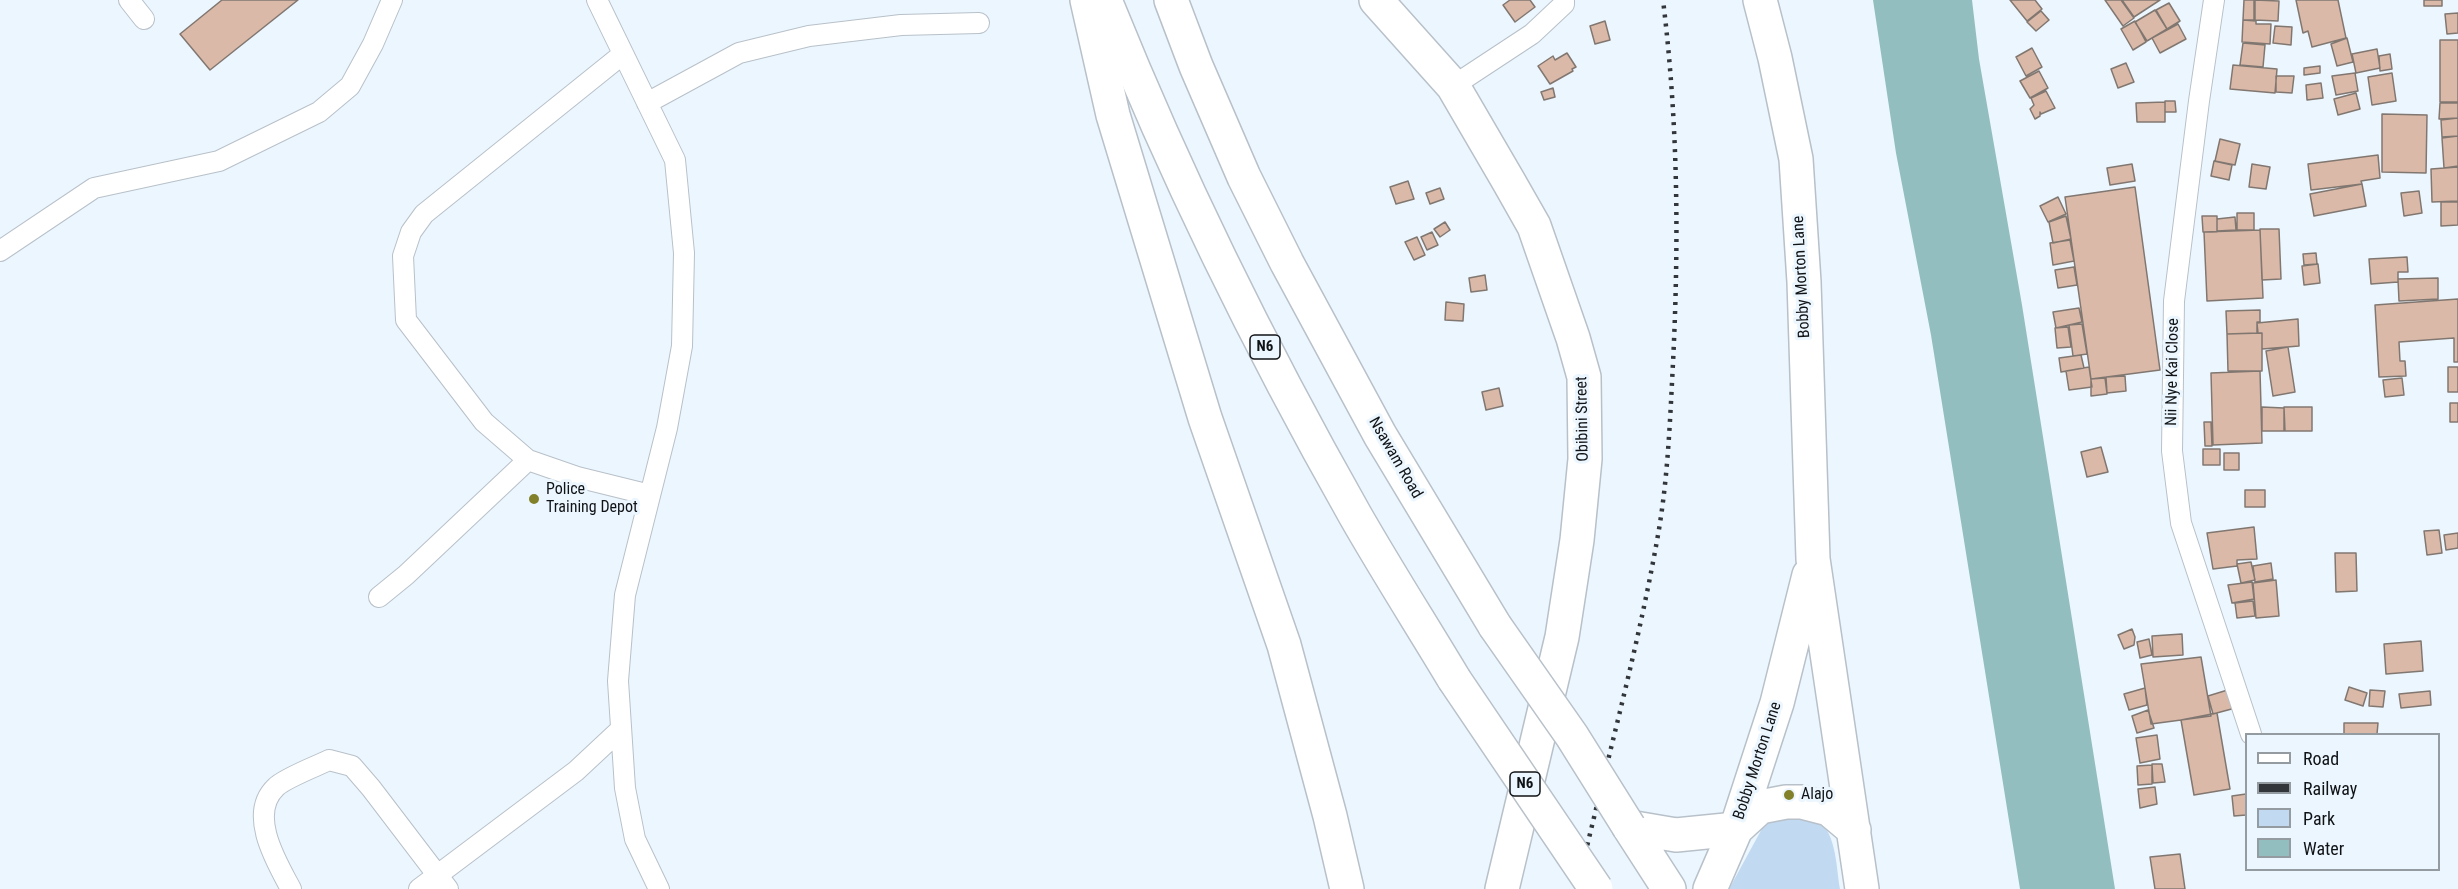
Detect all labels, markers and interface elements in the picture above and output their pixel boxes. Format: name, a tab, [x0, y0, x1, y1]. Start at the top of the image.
street label: Bobby Morton Lane	[1789, 215, 1815, 339]
street label: Nii Nye Kai Close	[2162, 318, 2184, 426]
road number: N6	[1250, 335, 1280, 359]
street label: Obibini Street	[1573, 376, 1593, 462]
street label: Nsawam Road	[1364, 414, 1426, 502]
place label: Police Training Depot	[546, 480, 638, 518]
marker: Police Training Depot	[527, 492, 541, 506]
street label: Bobby Morton Lane	[1730, 700, 1786, 822]
legend	[2245, 733, 2440, 871]
text: Road	[2303, 748, 2339, 769]
road number: N6	[1510, 772, 1540, 796]
text: Railway	[2303, 778, 2357, 799]
place label: Alajo	[1801, 785, 1833, 805]
marker: Alajo	[1782, 788, 1796, 802]
text: Park	[2303, 808, 2335, 829]
text: Water	[2303, 838, 2344, 859]

